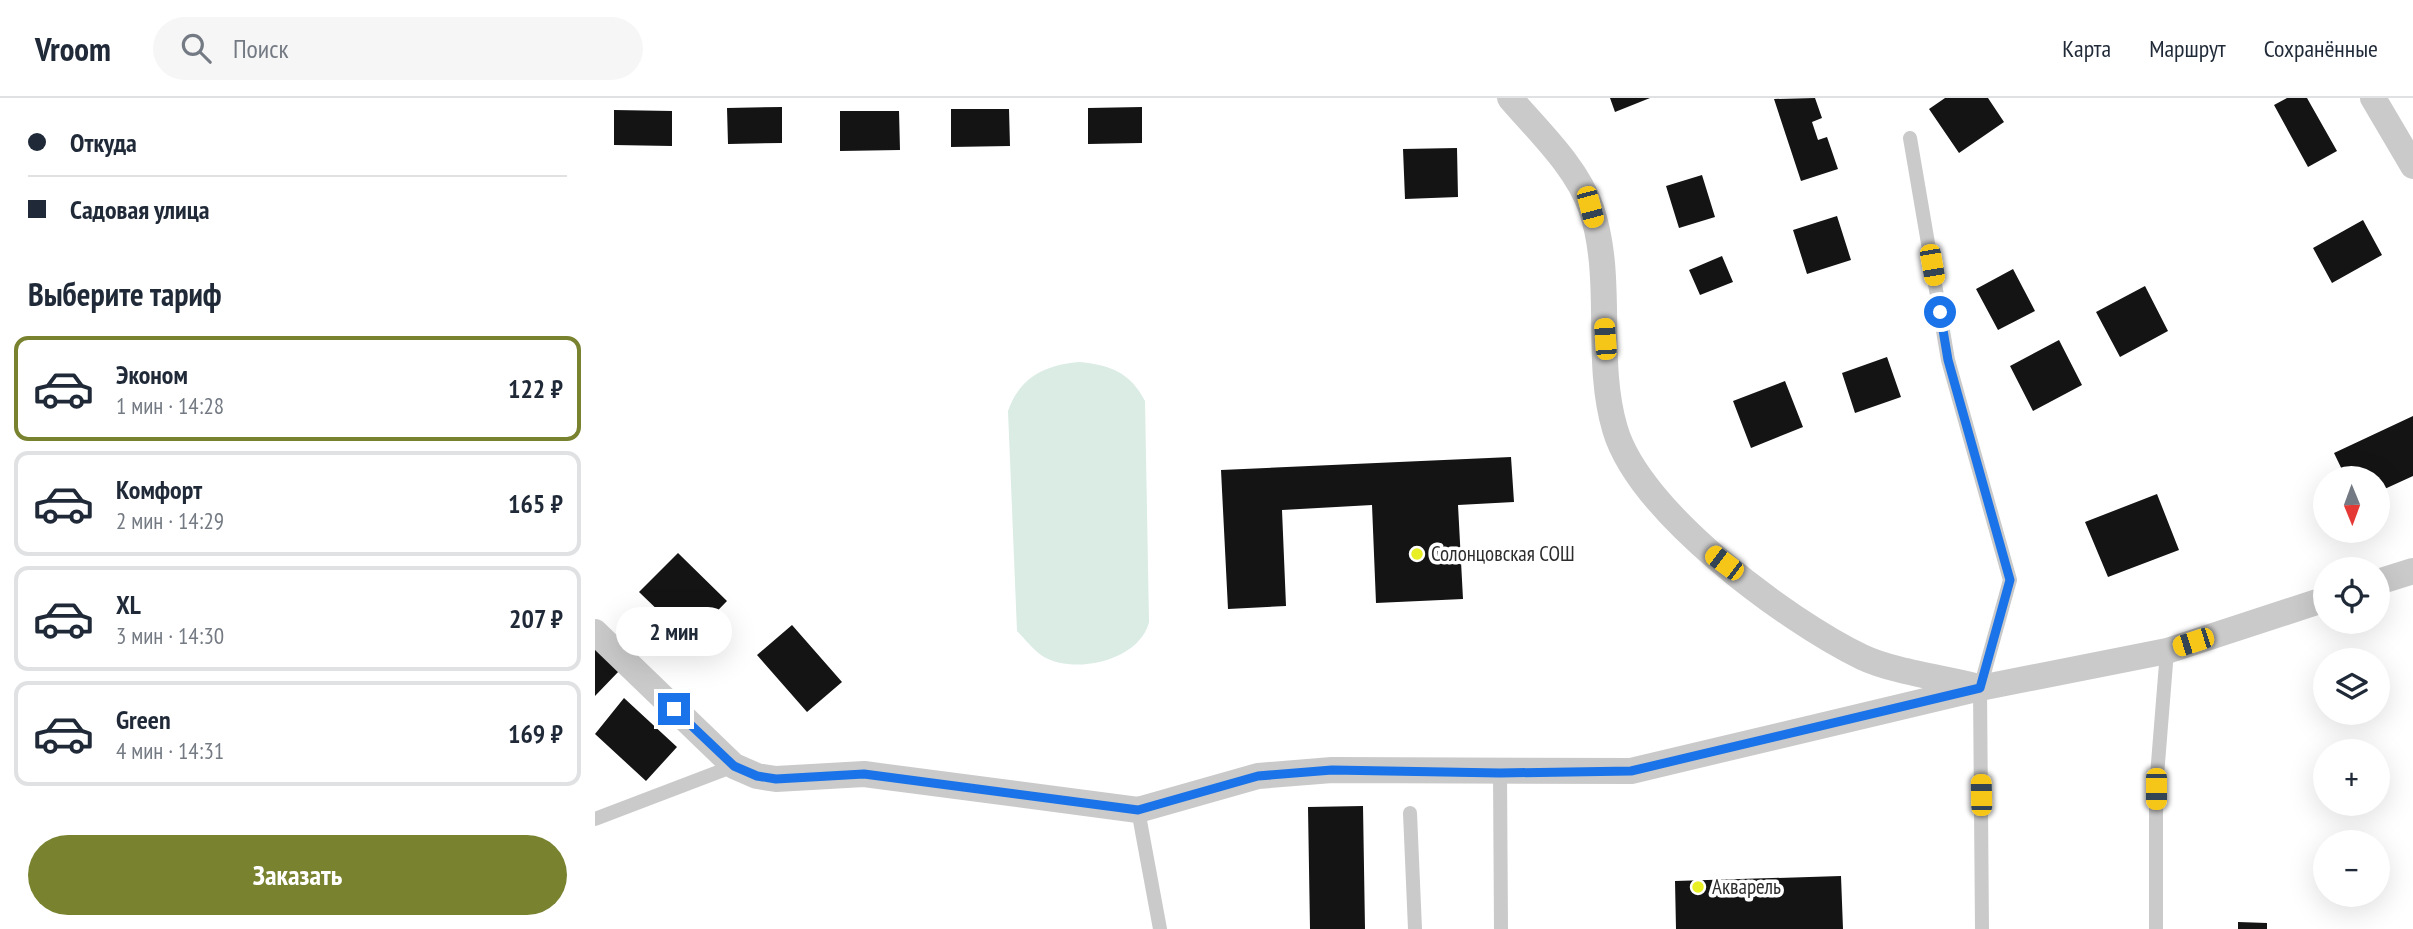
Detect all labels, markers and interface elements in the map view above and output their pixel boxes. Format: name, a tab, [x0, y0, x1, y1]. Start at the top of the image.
search box	[153, 17, 643, 80]
text: Vroom	[35, 27, 111, 70]
icon: search	[177, 29, 215, 67]
text: Поиск	[233, 32, 289, 65]
text: Карта	[2062, 33, 2111, 64]
text: Маршрут	[2149, 33, 2226, 64]
text: Сохранённые	[2264, 33, 2378, 64]
text: Откуда	[70, 126, 137, 159]
car	[1575, 184, 1606, 230]
text: Садовая улица	[70, 193, 210, 226]
car	[1919, 242, 1946, 288]
text: Выберите тариф	[28, 273, 222, 315]
route start	[1924, 296, 1956, 328]
car	[1594, 317, 1617, 361]
icon: car	[32, 357, 95, 420]
text: Эконом	[116, 358, 188, 391]
text: 122 ₽	[508, 372, 563, 405]
text: 1 мин · 14:28	[116, 391, 224, 420]
north arrow	[2313, 466, 2391, 542]
map controls	[2313, 466, 2390, 907]
icon: car	[32, 472, 95, 535]
text: Комфорт	[116, 473, 202, 506]
text: 165 ₽	[508, 487, 563, 520]
text: 2 мин · 14:29	[116, 506, 224, 535]
place label: Солонцовская СОШ	[1431, 540, 1575, 567]
car	[1701, 542, 1748, 584]
marker: Солонцовская СОШ	[1409, 546, 1425, 562]
button: locate	[2313, 557, 2390, 634]
icon: car	[32, 587, 95, 650]
text: XL	[116, 588, 141, 621]
text: 207 ₽	[509, 602, 563, 635]
callout: 2 мин	[616, 608, 732, 656]
text: 2 мин	[649, 617, 699, 646]
text: 3 мин · 14:30	[116, 621, 224, 650]
car	[2170, 626, 2217, 658]
button: layers	[2313, 648, 2390, 725]
route end	[658, 693, 690, 725]
icon: car	[32, 702, 95, 765]
text: Green	[116, 703, 171, 736]
text: 169 ₽	[508, 717, 563, 750]
text: 4 мин · 14:31	[116, 736, 224, 765]
button: +	[2313, 739, 2390, 816]
car	[2146, 768, 2167, 810]
car	[1971, 774, 1992, 816]
button: −	[2313, 830, 2390, 907]
button: Заказать	[28, 835, 567, 915]
place label: Акварель	[1712, 873, 1781, 900]
marker: Акварель	[1690, 879, 1706, 895]

